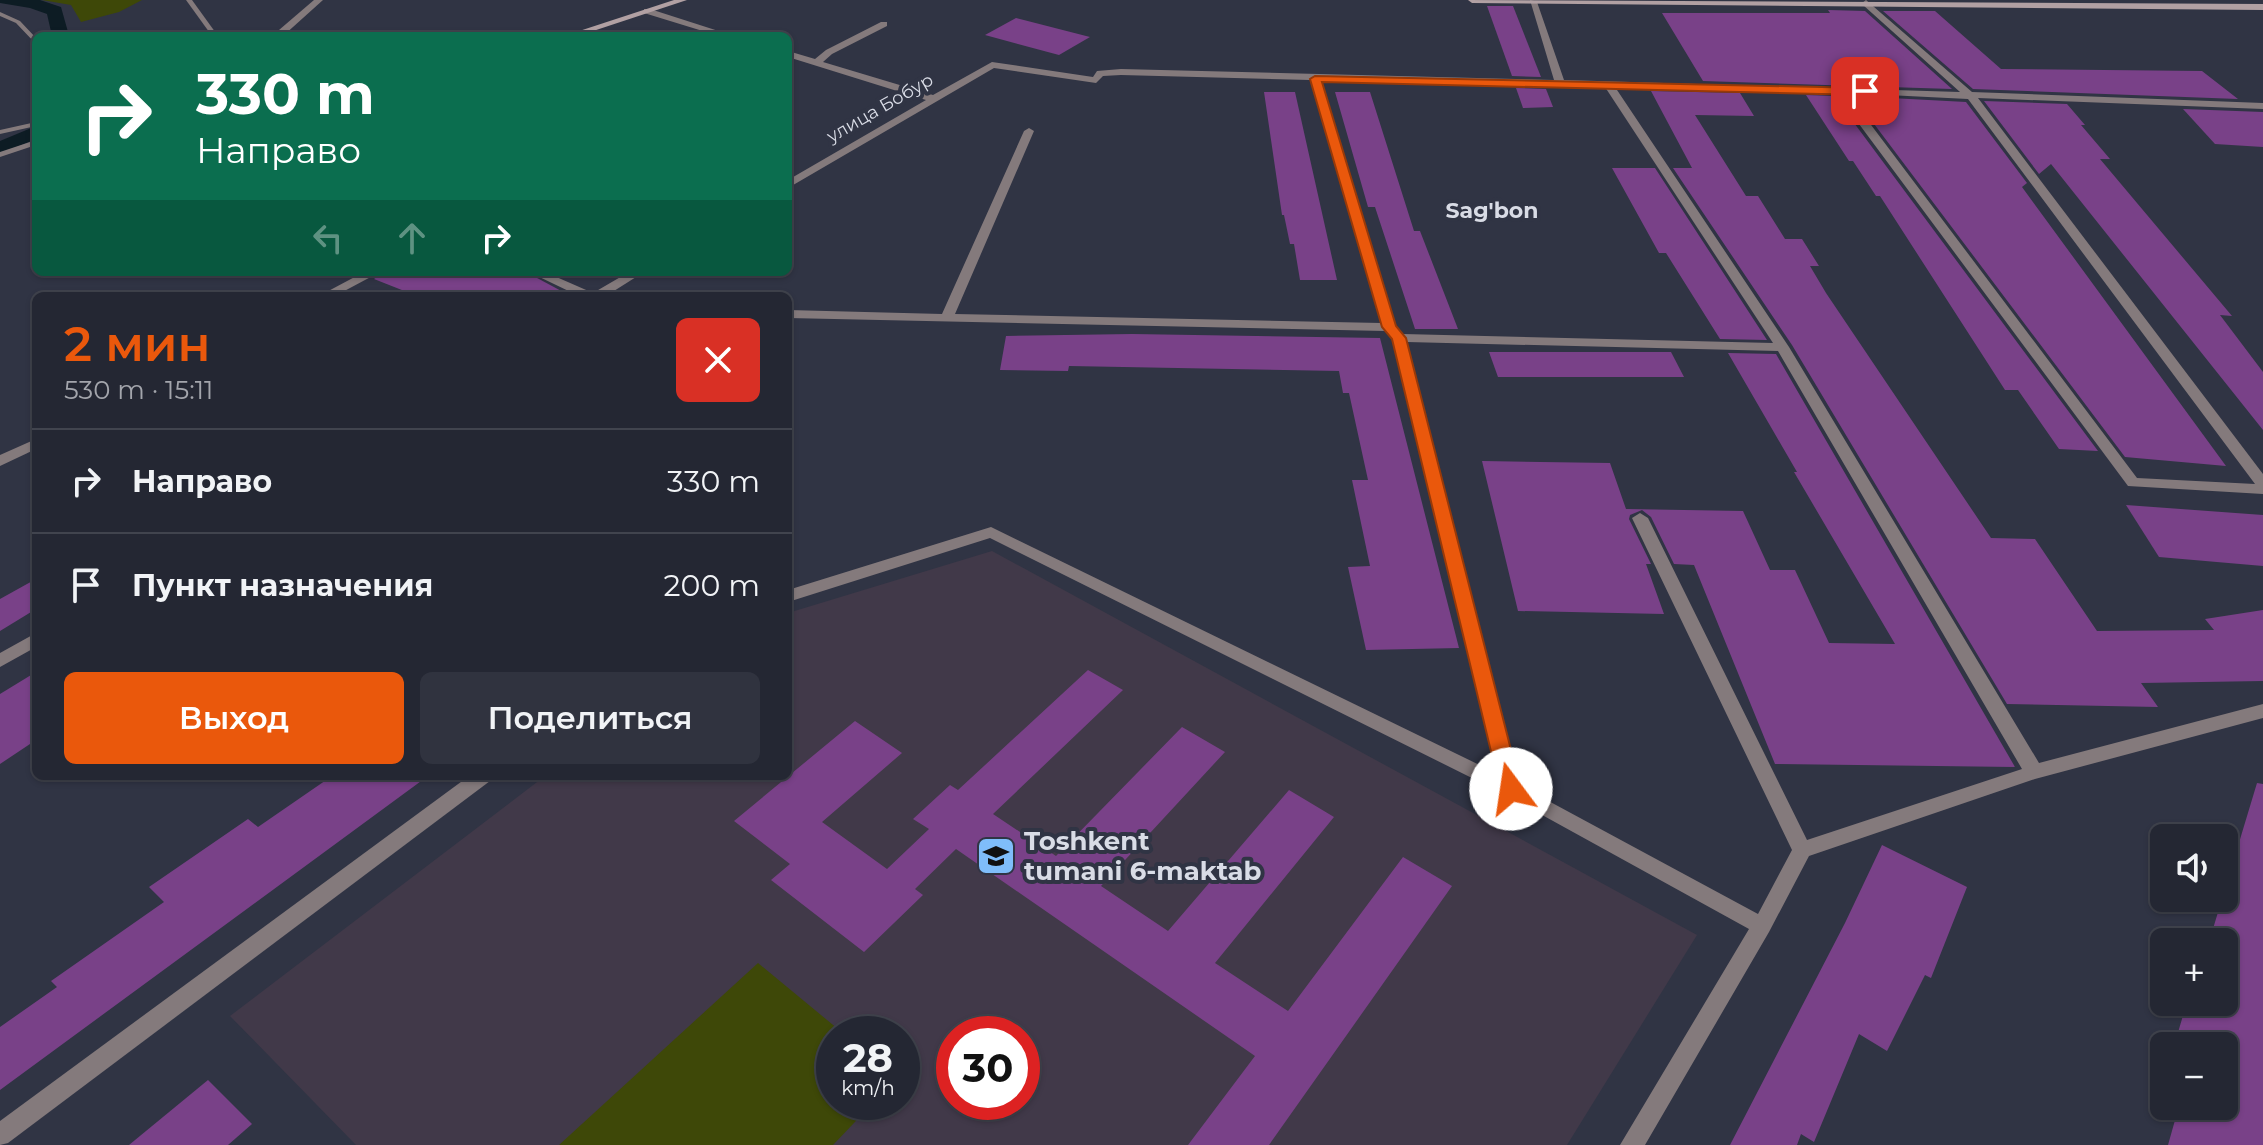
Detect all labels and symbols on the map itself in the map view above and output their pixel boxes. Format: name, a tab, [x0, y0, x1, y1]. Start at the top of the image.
pin	[1831, 57, 1899, 125]
street label: улица Бобур	[822, 69, 937, 148]
district label: Sag'bon	[1446, 197, 1538, 224]
position arrow	[1469, 747, 1553, 831]
place label: Toshkent tumani 6-maktab	[1024, 825, 1262, 887]
school or university icon: Toshkent tumani 6-maktab	[975, 835, 1017, 877]
speed limit sign: 30	[936, 1016, 1040, 1120]

